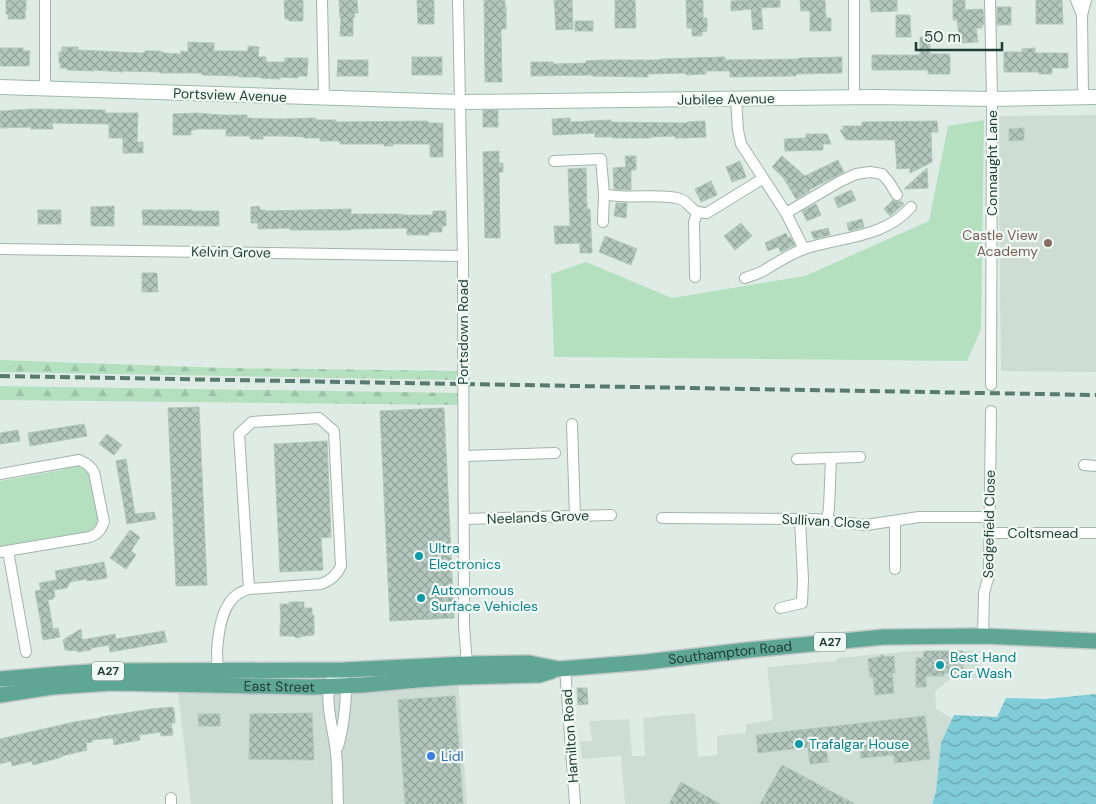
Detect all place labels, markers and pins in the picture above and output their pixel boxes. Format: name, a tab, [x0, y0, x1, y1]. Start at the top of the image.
place label: Castle View Academy	[962, 226, 1038, 260]
marker: Castle View Academy	[1042, 237, 1054, 249]
place label: Ultra Electronics	[429, 539, 501, 573]
marker: Ultra Electronics	[413, 550, 425, 562]
place label: Autonomous Surface Vehicles	[431, 581, 538, 615]
marker: Autonomous Surface Vehicles	[415, 592, 427, 604]
place label: Best Hand Car Wash	[950, 648, 1016, 682]
marker: Best Hand Car Wash	[934, 659, 946, 671]
place label: Trafalgar House	[809, 735, 909, 753]
marker: Trafalgar House	[793, 738, 805, 750]
place label: Lidl	[441, 747, 464, 765]
marker: Lidl	[425, 750, 437, 762]

